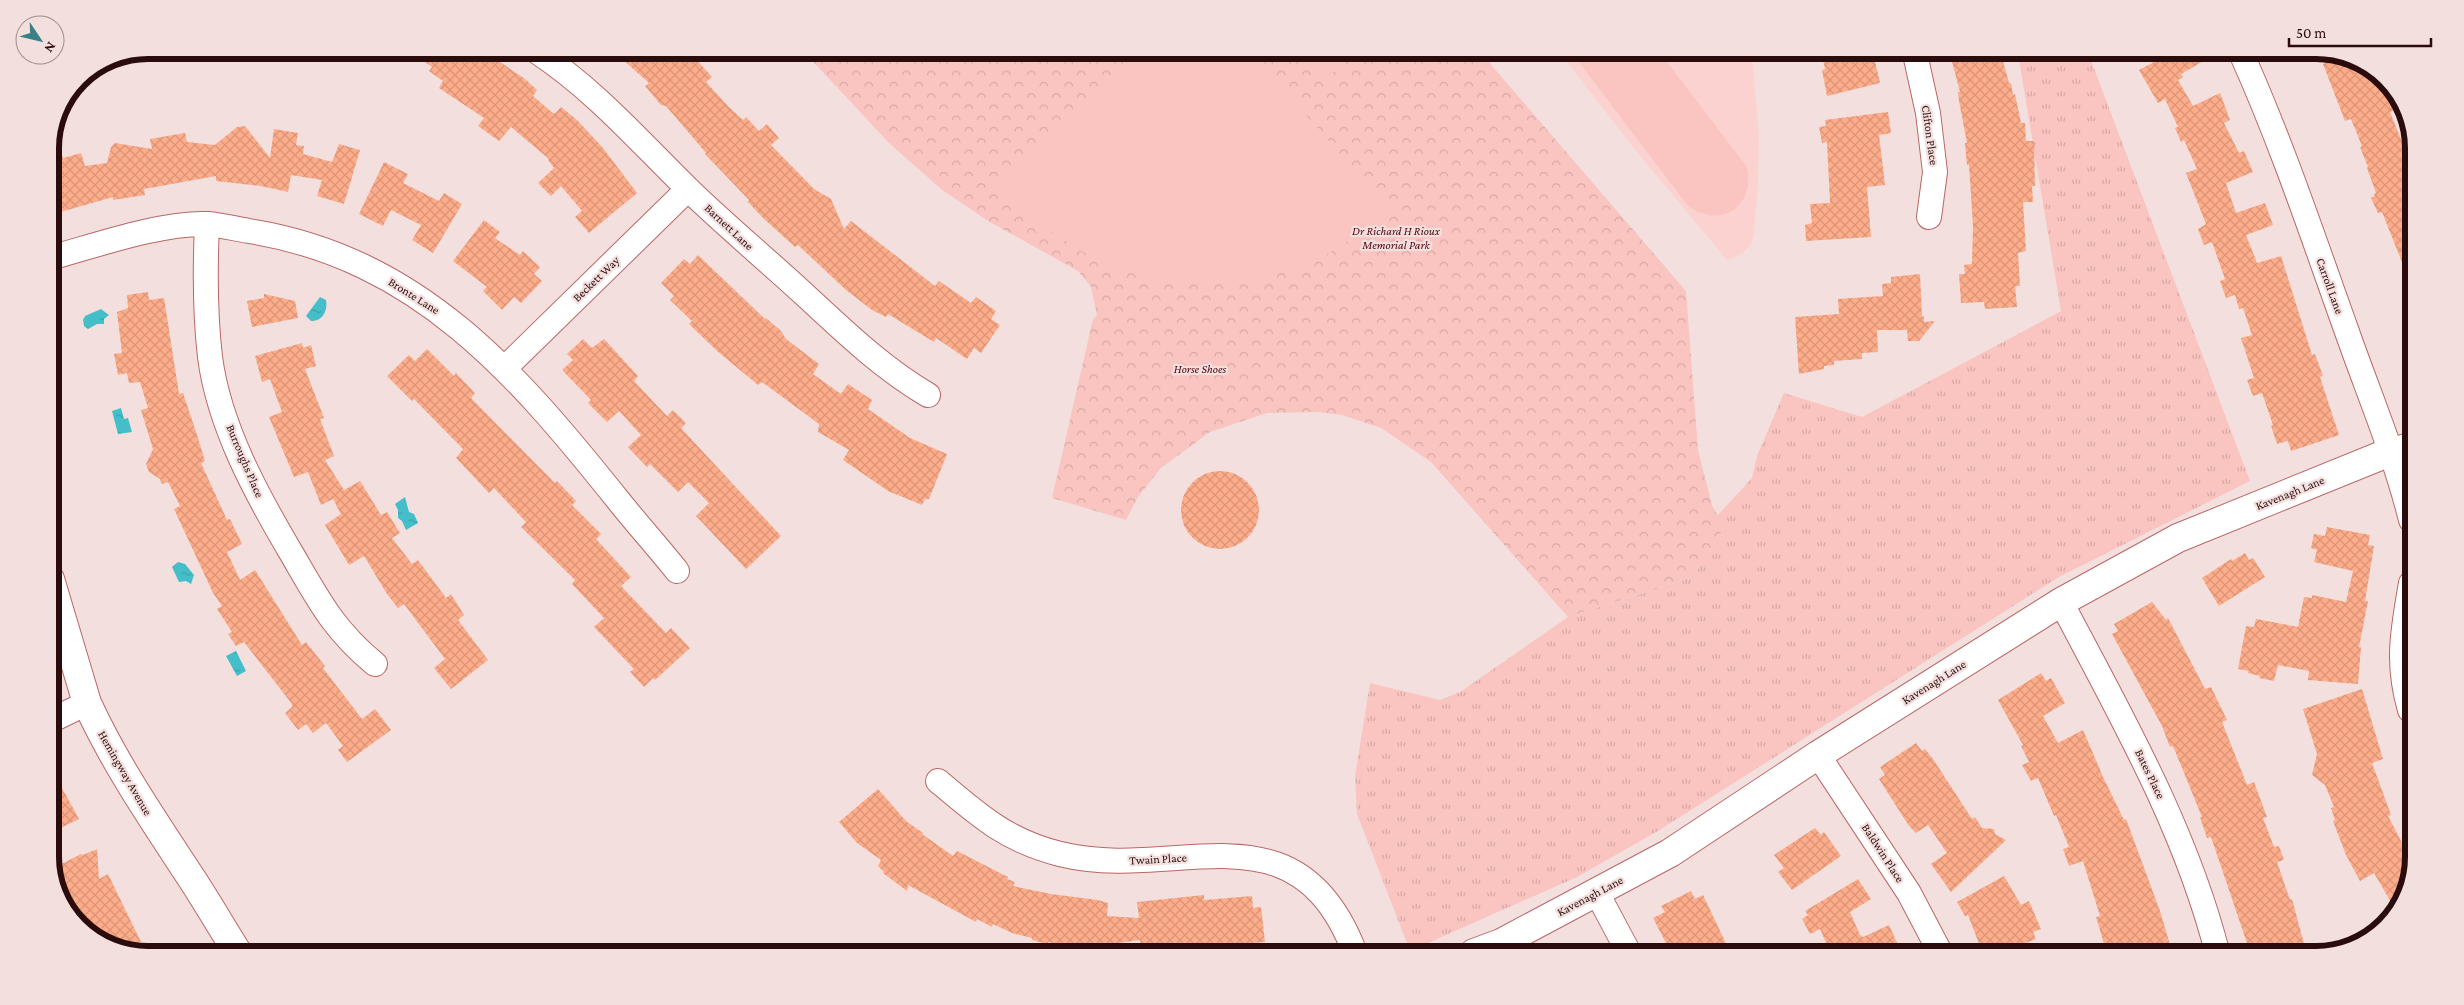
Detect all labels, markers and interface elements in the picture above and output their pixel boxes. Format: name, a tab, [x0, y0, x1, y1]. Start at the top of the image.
north arrow	[15, 15, 65, 65]
scale bar	[2289, 15, 2432, 47]
text: 50 m	[2296, 25, 2326, 41]
text: N	[41, 39, 60, 56]
street label: Clifton Place	[1919, 104, 1941, 166]
street label: Barnett Lane	[702, 201, 756, 253]
park label: Dr Richard H Rioux Memorial Park	[1352, 224, 1441, 252]
street label: Beckett Way	[570, 253, 623, 305]
street label: Carroll Lane	[2313, 256, 2347, 316]
street label: Bronte Lane	[386, 275, 442, 317]
park label: Horse Shoes	[1174, 362, 1226, 376]
street label: Burroughs Place	[223, 423, 267, 499]
street label: Kavenagh Lane	[2254, 473, 2326, 513]
street label: Kavenagh Lane	[1899, 657, 1969, 707]
street label: Hemingway Avenue	[95, 728, 155, 818]
street label: Bates Place	[2132, 747, 2168, 801]
street label: Baldwin Place	[1859, 821, 1907, 885]
street label: Twain Place	[1129, 851, 1187, 867]
street label: Kavenagh Lane	[1555, 873, 1625, 919]

